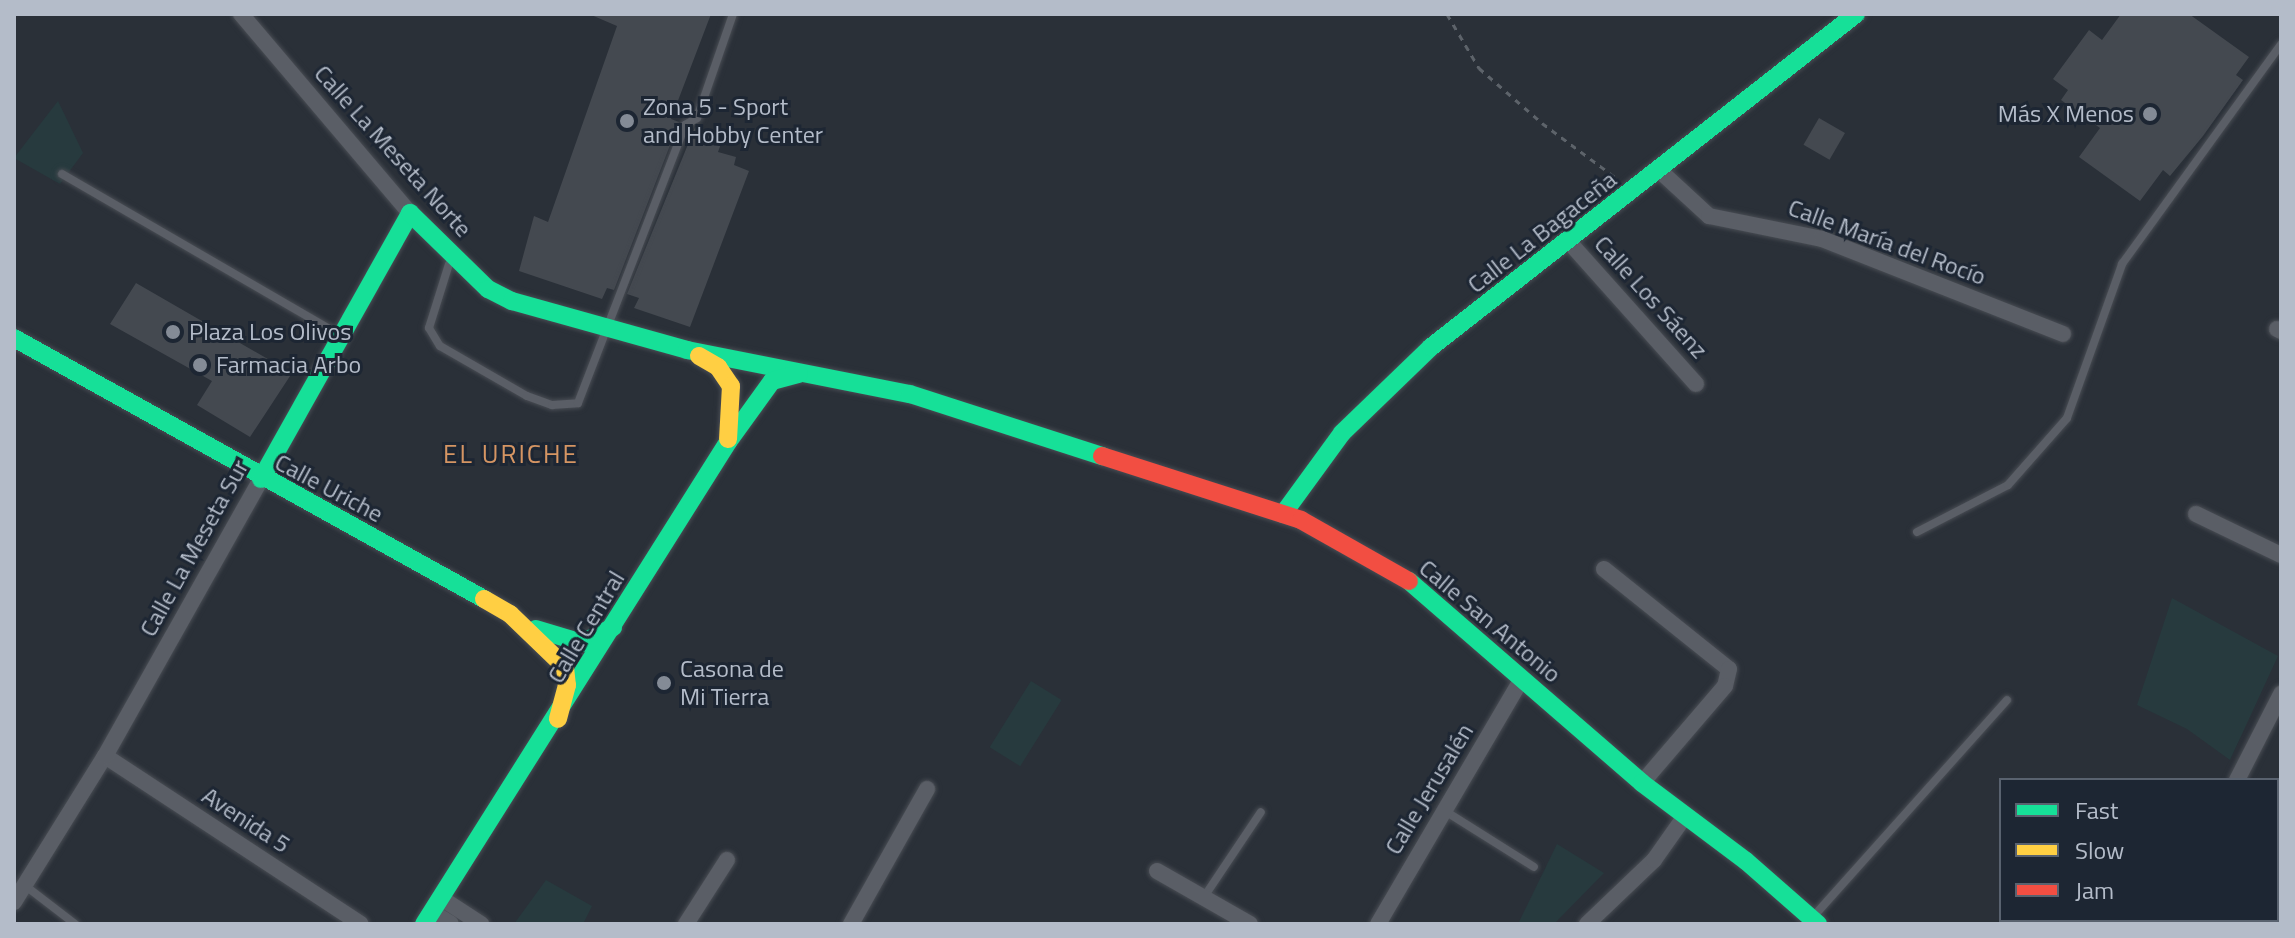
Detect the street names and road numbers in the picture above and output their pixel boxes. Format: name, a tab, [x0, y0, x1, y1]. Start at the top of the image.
street label: Calle La Meseta Norte	[308, 59, 478, 243]
street label: Calle La Bagaceña	[1462, 165, 1622, 299]
street label: Calle María del Rocío	[1784, 193, 1990, 291]
street label: Calle Los Sáenz	[1588, 230, 1714, 364]
street label: Calle Uriche	[270, 448, 388, 528]
street label: Calle La Meseta Sur	[134, 455, 254, 641]
street label: Calle San Antonio	[1413, 553, 1567, 689]
street label: Calle Central	[541, 566, 631, 688]
street label: Calle Jerusalén	[1379, 718, 1479, 860]
street label: Avenida 5	[197, 781, 295, 859]

